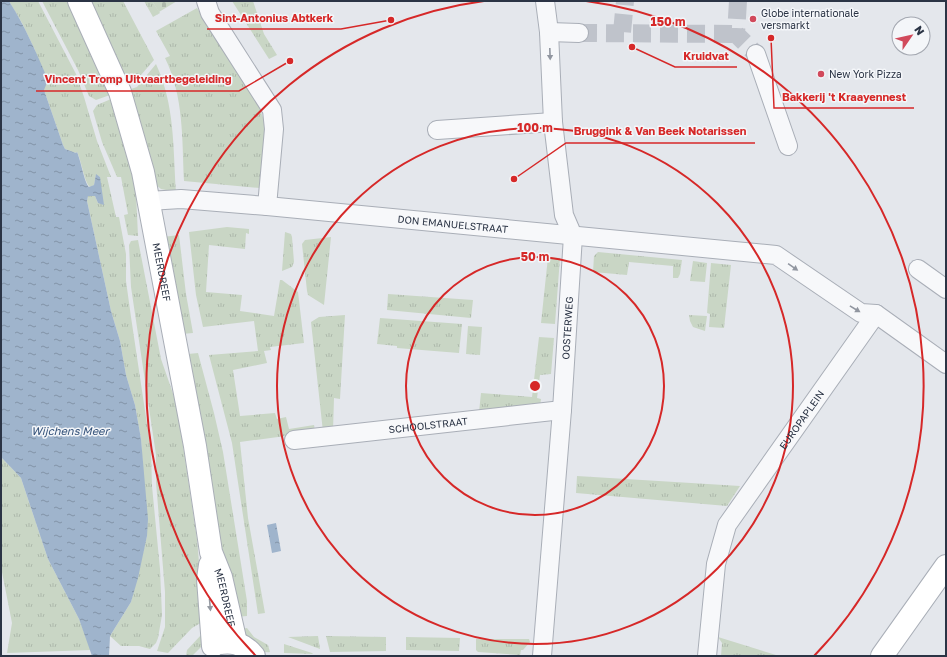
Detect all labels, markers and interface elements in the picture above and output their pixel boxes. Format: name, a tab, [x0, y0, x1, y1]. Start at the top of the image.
callout: Sint-Antonius Abtkerk	[207, 6, 341, 29]
place label: Globe internationale versmarkt	[761, 7, 859, 31]
text: Sint-Antonius Abtkerk	[215, 11, 334, 24]
text: 150 m	[651, 14, 685, 29]
marker: Globe internationale versmarkt	[748, 14, 758, 24]
north arrow	[891, 16, 931, 56]
text: N	[912, 23, 927, 37]
callout: Kruidvat	[675, 44, 737, 67]
one-way arrow	[547, 48, 553, 61]
text: Kruidvat	[683, 49, 729, 62]
callout: Vincent Tromp Uitvaartbegeleiding	[36, 68, 239, 91]
place label: New York Pizza	[829, 68, 902, 80]
marker: New York Pizza	[816, 69, 826, 79]
text: Vincent Tromp Uitvaartbegeleiding	[45, 72, 232, 85]
callout: Bakkerij 't Kraayennest	[774, 85, 914, 108]
text: Bakkerij 't Kraayennest	[782, 90, 907, 103]
text: 100 m	[517, 120, 553, 135]
callout: Bruggink & Van Beek Notarissen	[566, 120, 755, 143]
text: Bruggink & Van Beek Notarissen	[574, 124, 747, 137]
street label: DON EMANUELSTRAAT	[397, 213, 509, 235]
street label: MEERDREEF	[151, 242, 173, 303]
text: 50 m	[521, 249, 549, 264]
one-way arrow	[788, 263, 799, 271]
street label: OOSTERWEG	[559, 296, 575, 360]
one-way arrow	[850, 305, 860, 313]
centre of rings	[528, 379, 542, 393]
street label: EUROPAPLEIN	[777, 388, 826, 451]
street label: SCHOOLSTRAAT	[388, 415, 468, 435]
water label: Wijchens Meer	[31, 424, 110, 438]
street label: MEERDREEF	[212, 567, 238, 628]
one-way arrow	[207, 599, 213, 611]

